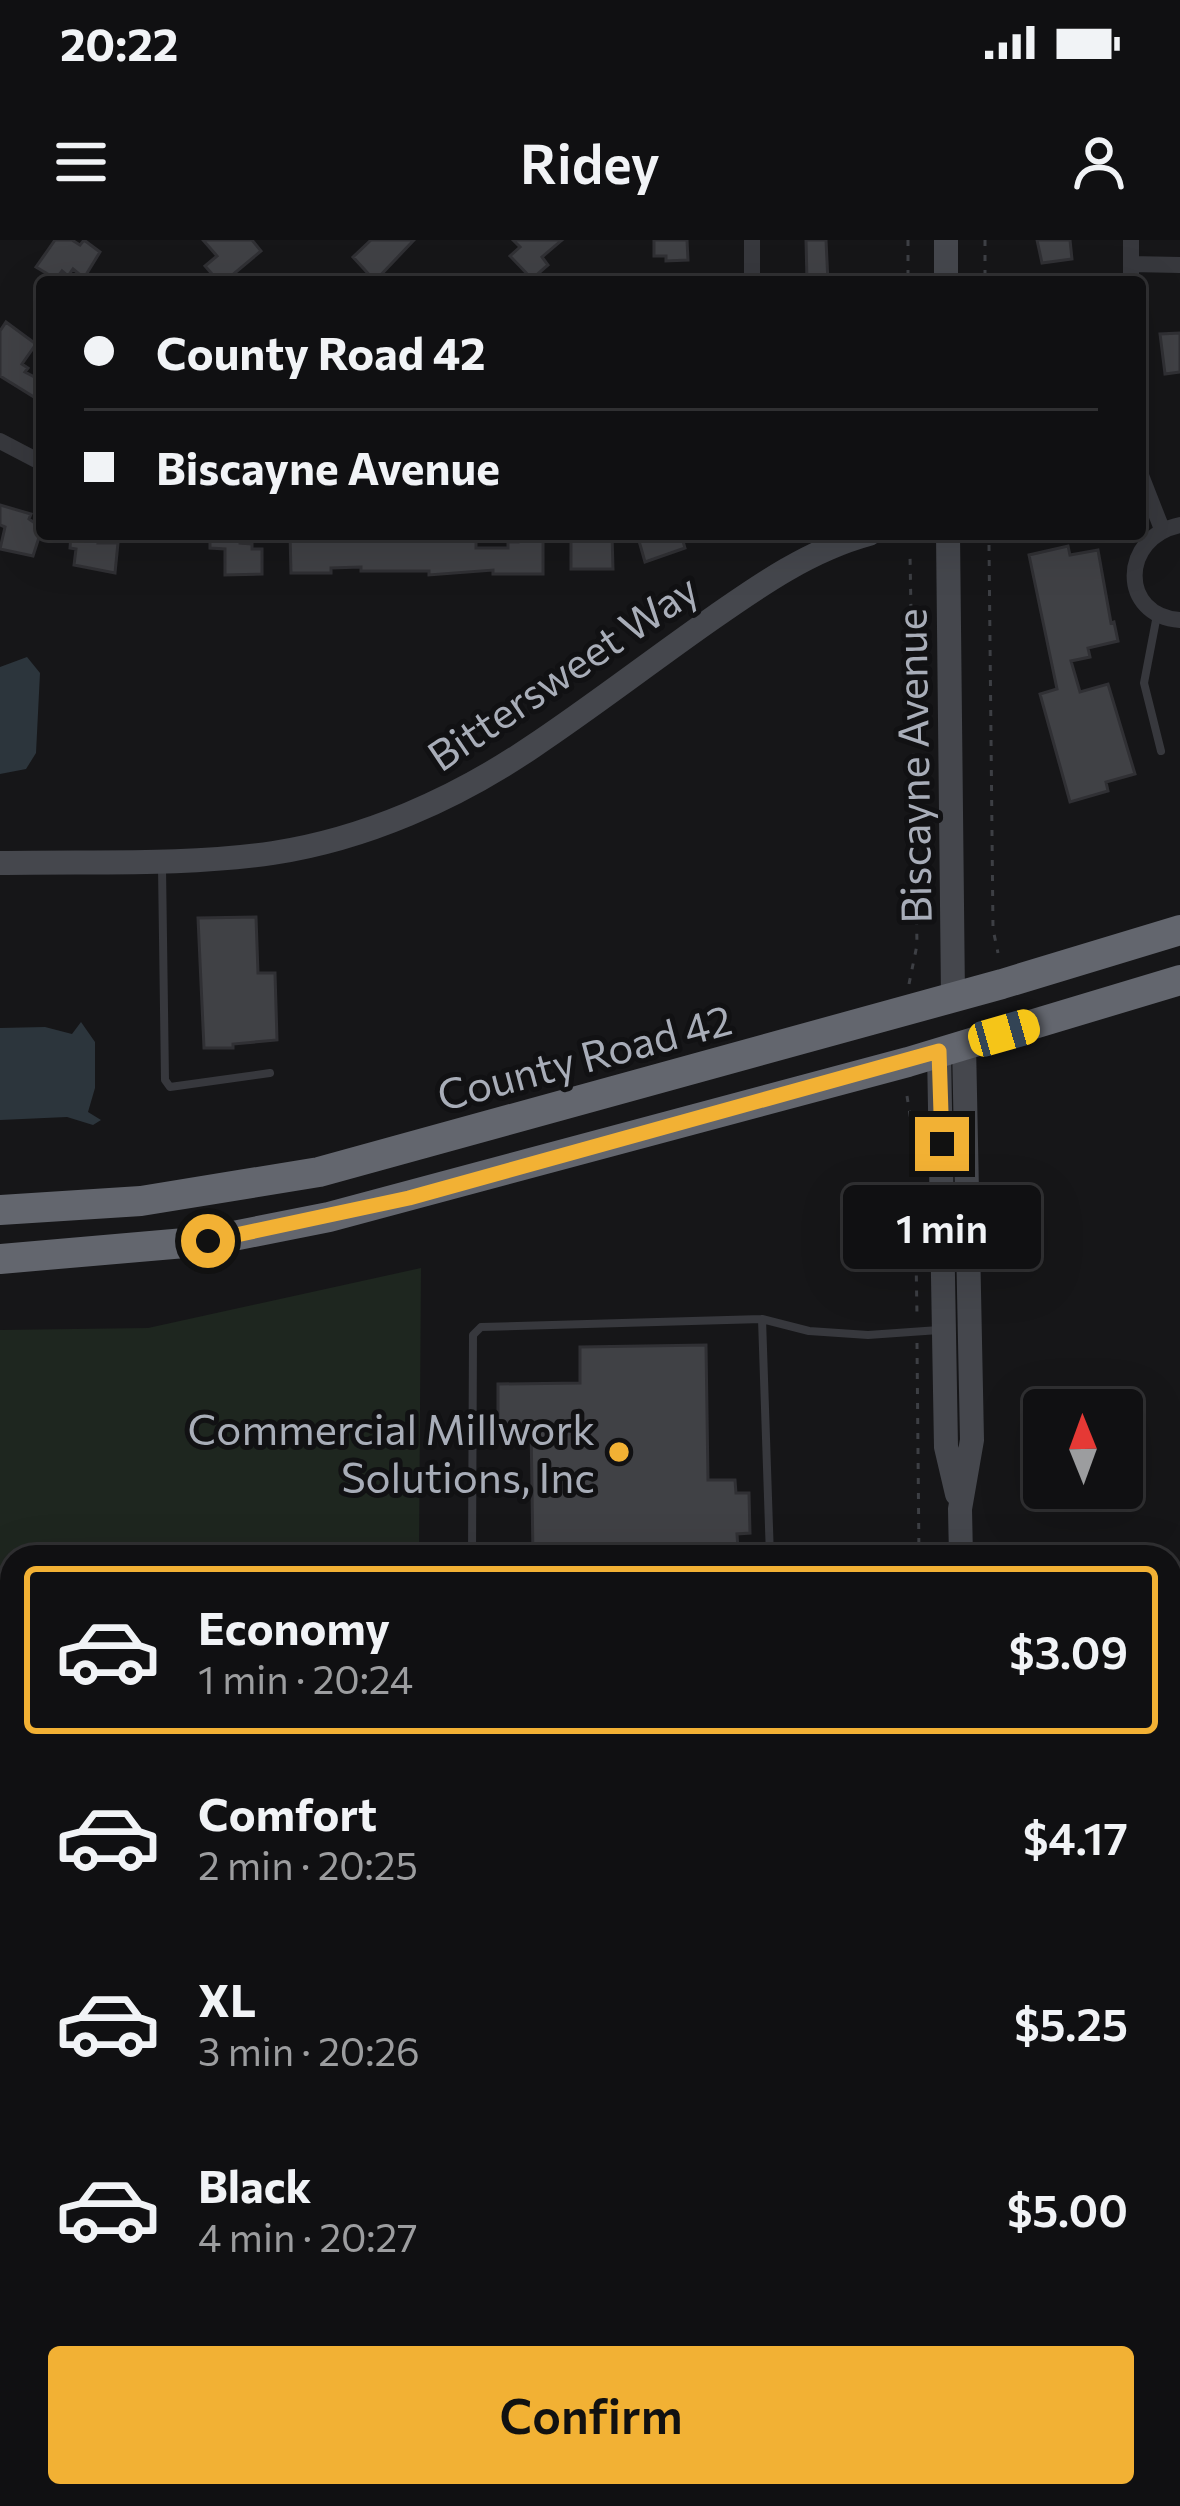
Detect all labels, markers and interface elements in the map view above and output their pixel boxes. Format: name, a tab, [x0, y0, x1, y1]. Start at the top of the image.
text: 20:22	[60, 15, 178, 70]
icon: menu	[48, 129, 114, 195]
text: Ridey	[520, 129, 660, 195]
icon: person	[1066, 129, 1132, 195]
text: County Road 42	[156, 324, 486, 379]
text: Biscayne Avenue	[156, 439, 500, 494]
street label: Bittersweet Way	[417, 561, 707, 781]
street label: Biscayne Avenue	[883, 608, 941, 924]
street label: County Road 42	[431, 992, 737, 1120]
car	[964, 1006, 1044, 1060]
route end	[915, 1117, 969, 1171]
callout: 1 min	[843, 1186, 1041, 1270]
text: 1 min	[896, 1203, 988, 1251]
route start	[181, 1214, 235, 1268]
north arrow	[1023, 1389, 1143, 1509]
map controls	[1023, 1389, 1143, 1509]
place label: Commercial Millwork Solutions, Inc	[188, 1402, 595, 1502]
marker: Commercial Millwork Solutions, Inc	[606, 1439, 632, 1465]
icon: car	[54, 1596, 162, 1704]
text: Economy	[198, 1599, 390, 1654]
text: $3.09	[1009, 1623, 1128, 1678]
text: 1 min · 20:24	[198, 1654, 413, 1702]
icon: car	[54, 1782, 162, 1890]
text: Comfort	[198, 1785, 377, 1840]
text: $4.17	[1023, 1809, 1128, 1864]
text: 2 min · 20:25	[198, 1840, 418, 1888]
icon: car	[54, 1968, 162, 2076]
text: XL	[198, 1971, 256, 2026]
text: $5.25	[1014, 1995, 1128, 2050]
text: 3 min · 20:26	[198, 2026, 420, 2074]
icon: car	[54, 2154, 162, 2262]
text: Black	[198, 2157, 311, 2212]
text: $5.00	[1007, 2181, 1128, 2236]
text: 4 min · 20:27	[198, 2212, 418, 2260]
button: Confirm	[48, 2346, 1134, 2484]

